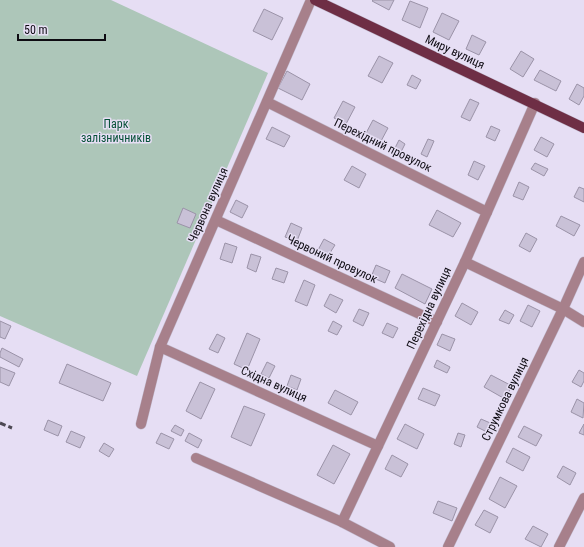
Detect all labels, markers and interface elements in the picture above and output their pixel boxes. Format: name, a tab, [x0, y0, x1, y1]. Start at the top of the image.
scale bar	[18, 16, 105, 42]
text: 50 m	[24, 23, 48, 37]
street label: Миру вулиця	[423, 32, 487, 72]
street label: Перехідний провулок	[332, 115, 434, 175]
park label: Парк залізничників	[81, 117, 151, 145]
street label: Червона вулиця	[185, 165, 231, 245]
street label: Червоний провулок	[284, 232, 380, 286]
street label: Перехідна вулиця	[404, 265, 454, 351]
street label: Струмкова вулиця	[479, 355, 531, 443]
street label: Східна вулиця	[239, 363, 309, 405]

